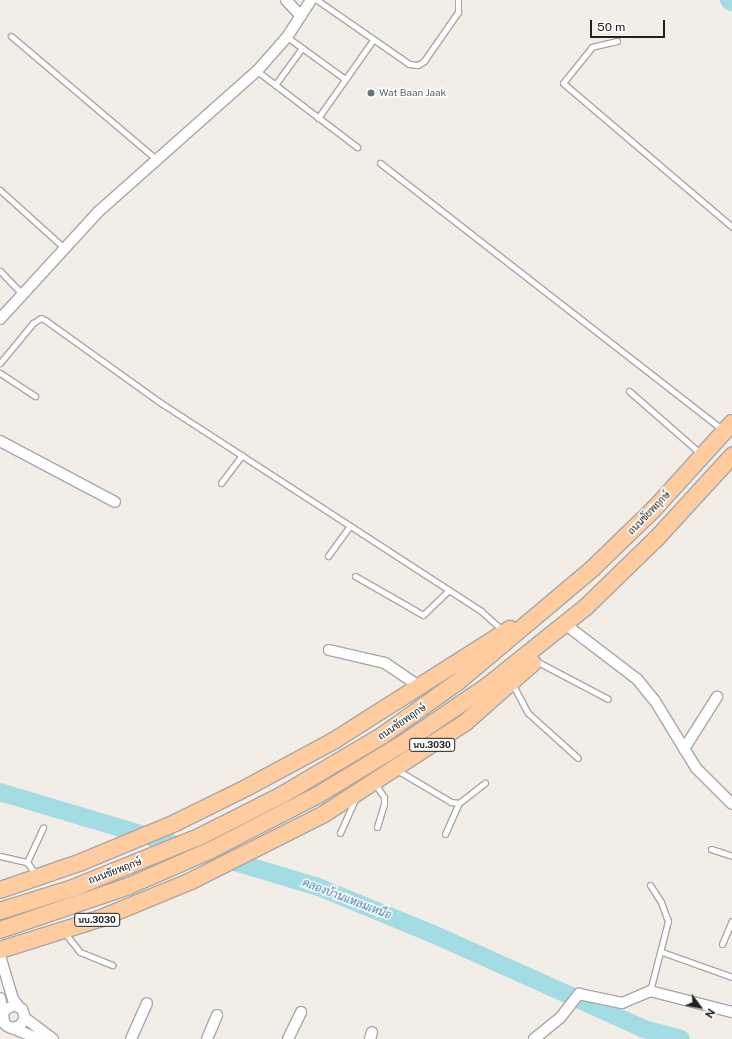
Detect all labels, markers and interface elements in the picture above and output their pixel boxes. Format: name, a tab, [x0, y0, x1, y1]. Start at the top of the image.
scale bar	[592, 12, 667, 38]
text: 50 m	[597, 20, 625, 34]
place label: Wat Baan Jaak	[379, 87, 446, 99]
marker: Wat Baan Jaak	[366, 88, 376, 98]
street label: ถนนชัยพฤกษ์	[625, 489, 673, 537]
street label: ถนนชัยพฤกษ์	[375, 701, 429, 743]
road number: นบ.3030	[409, 738, 455, 752]
street label: ถนนชัยพฤกษ์	[87, 855, 143, 887]
water label: คลองบ้านแหลมเหนือ	[301, 876, 393, 922]
road number: นบ.3030	[74, 913, 120, 927]
north arrow	[680, 987, 720, 1027]
text: N	[703, 1007, 718, 1020]

